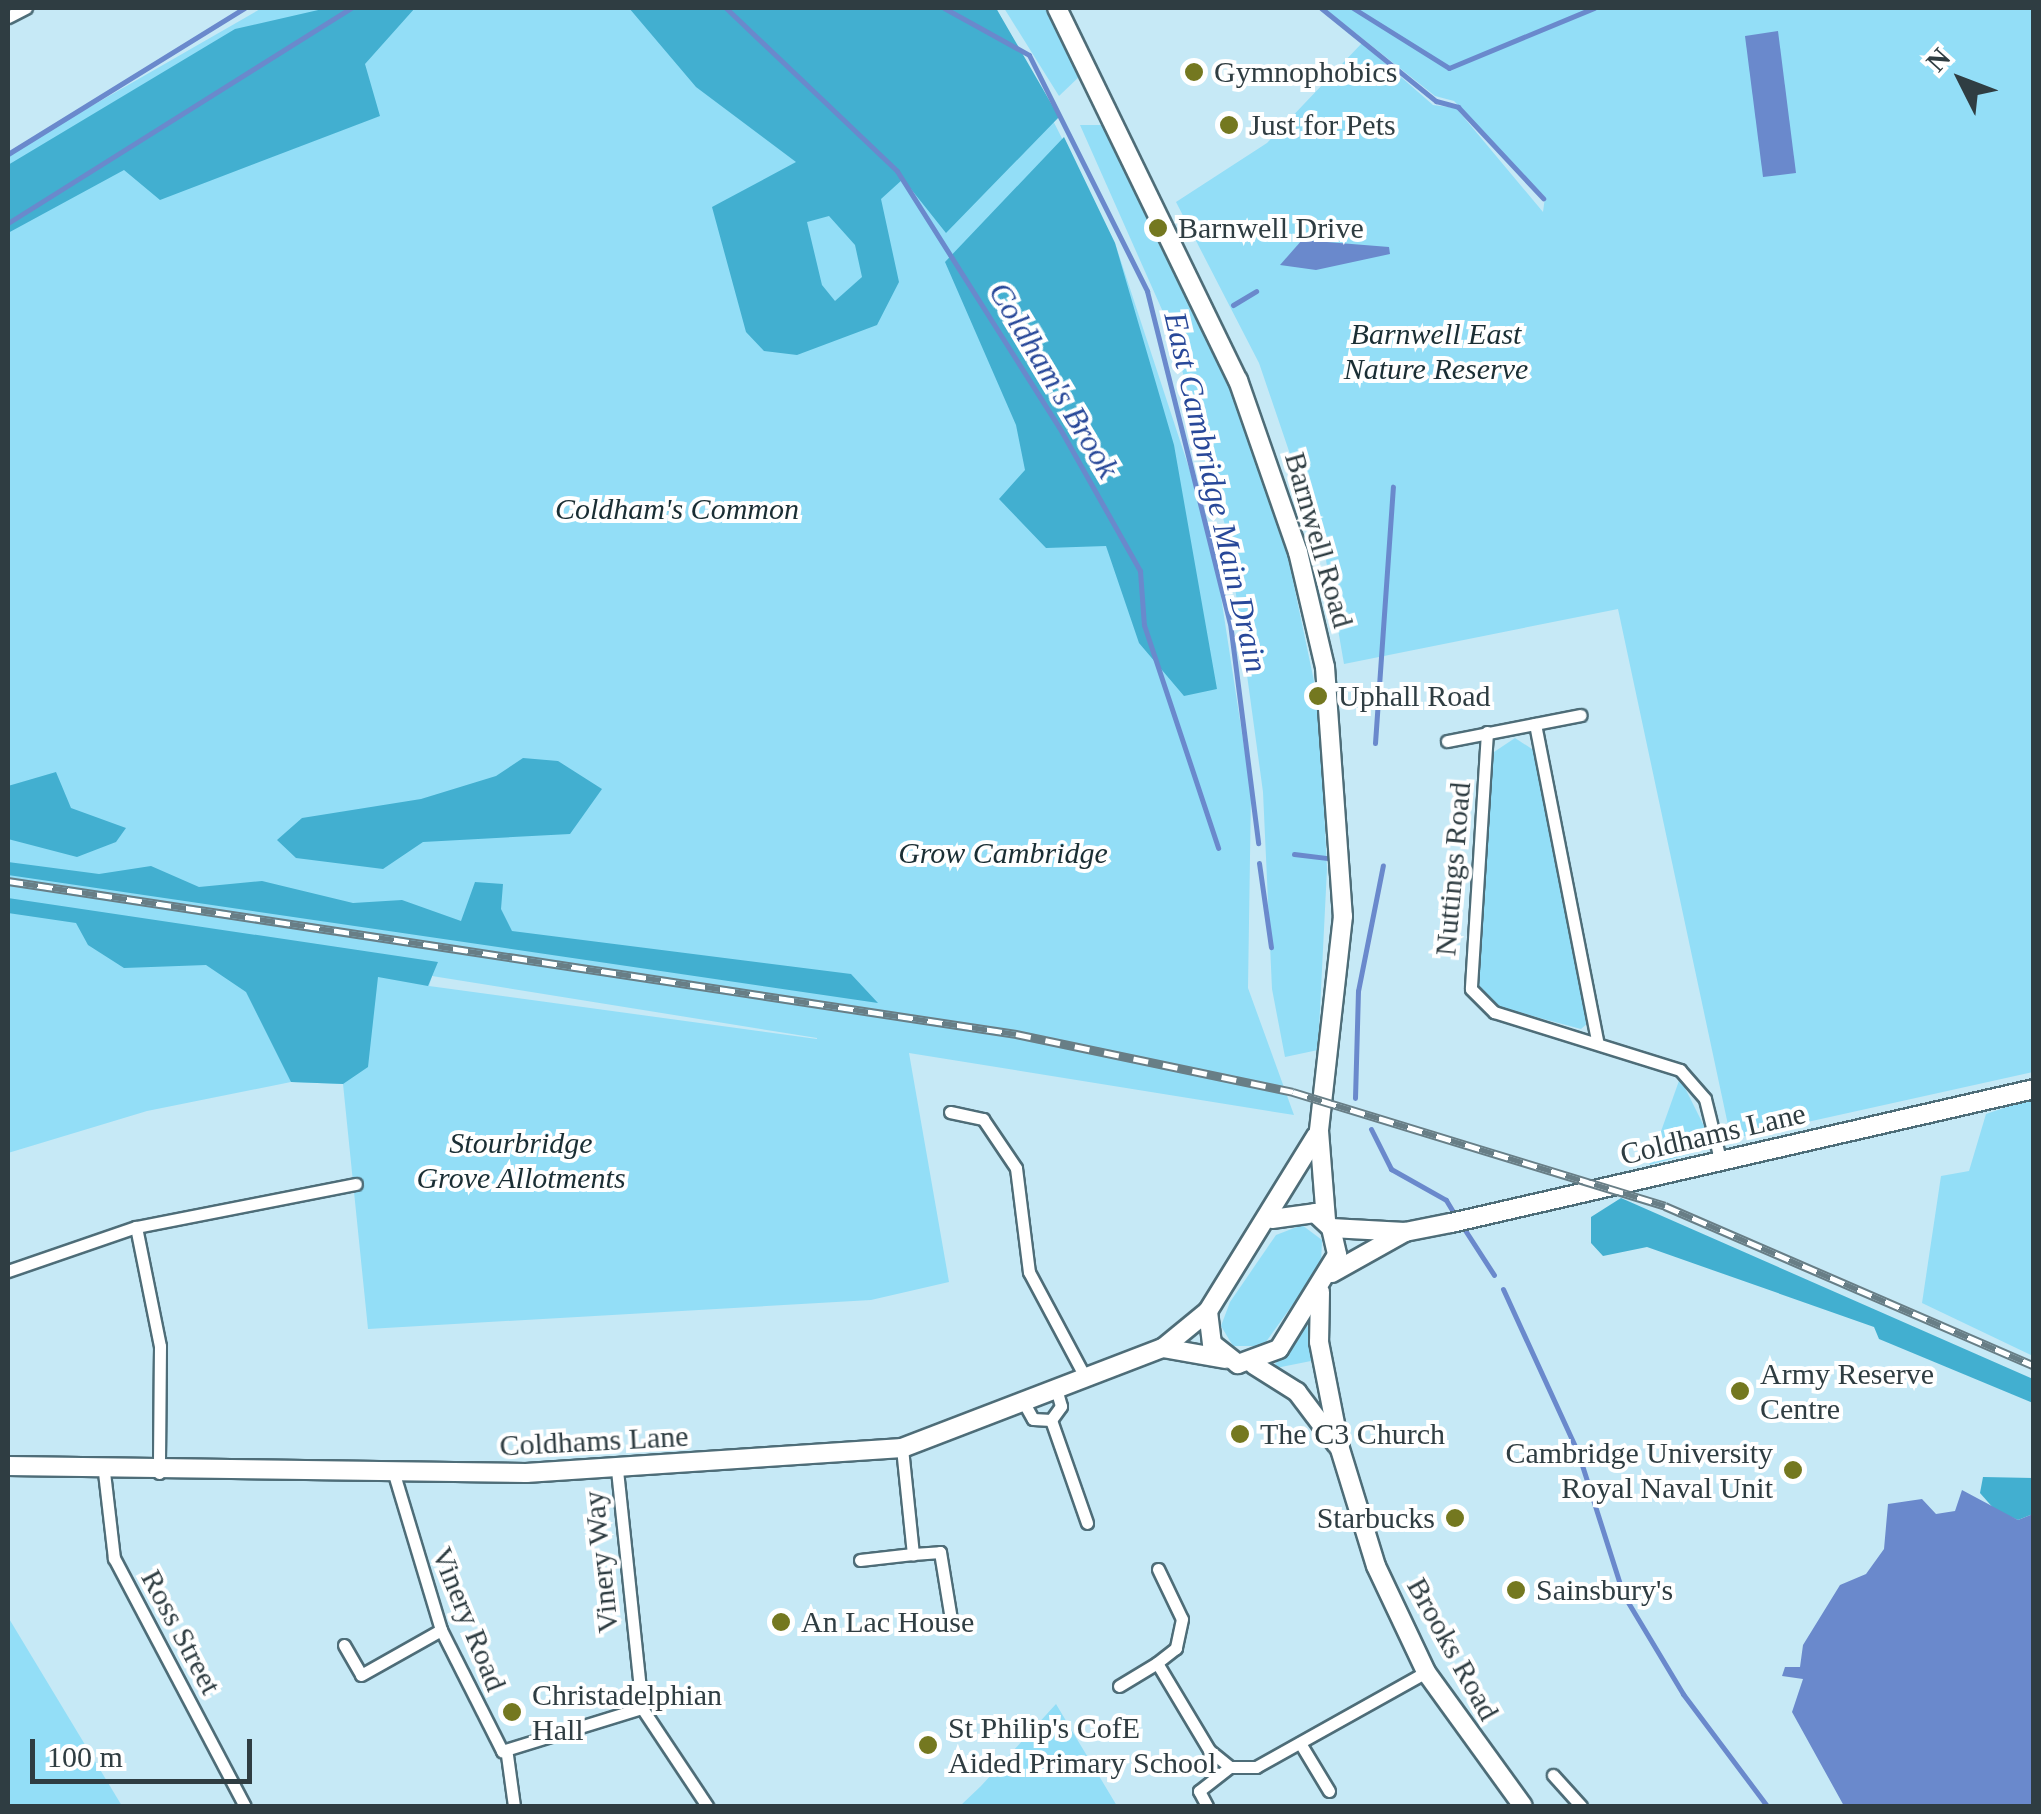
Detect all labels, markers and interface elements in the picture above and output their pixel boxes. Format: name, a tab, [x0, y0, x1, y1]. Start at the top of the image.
north arrow	[1911, 30, 2011, 130]
text: N	[1920, 42, 1957, 77]
place label: Gymnophobics	[1214, 54, 1397, 90]
marker: Gymnophobics	[1183, 61, 1205, 83]
place label: Just for Pets	[1249, 107, 1396, 143]
marker: Just for Pets	[1218, 114, 1240, 136]
place label: Barnwell Drive	[1178, 210, 1364, 246]
marker: Barnwell Drive	[1147, 217, 1169, 239]
water label: Coldham's Brook	[980, 275, 1128, 485]
water label: East Cambridge Main Drain	[1156, 308, 1276, 676]
park label: Barnwell East Nature Reserve	[1344, 316, 1528, 386]
street label: Barnwell Road	[1277, 448, 1361, 632]
park label: Coldham's Common	[555, 491, 799, 527]
place label: Uphall Road	[1338, 678, 1490, 714]
marker: Uphall Road	[1307, 685, 1329, 707]
street label: Nuttings Road	[1427, 781, 1479, 957]
park label: Grow Cambridge	[898, 835, 1108, 871]
street label: Coldhams Lane	[1617, 1095, 1809, 1173]
park label: Stourbridge Grove Allotments	[416, 1125, 626, 1196]
place label: Army Reserve Centre	[1760, 1356, 1934, 1426]
marker: Army Reserve Centre	[1729, 1380, 1751, 1402]
place label: The C3 Church	[1260, 1416, 1445, 1452]
street label: Coldhams Lane	[499, 1418, 689, 1464]
marker: The C3 Church	[1229, 1423, 1251, 1445]
place label: Cambridge University Royal Naval Unit	[1506, 1435, 1773, 1506]
marker: Cambridge University Royal Naval Unit	[1782, 1459, 1804, 1481]
street label: Vinery Way	[576, 1489, 626, 1635]
place label: Starbucks	[1317, 1500, 1435, 1536]
marker: Starbucks	[1444, 1507, 1466, 1529]
street label: Vinery Road	[424, 1542, 514, 1696]
street label: Ross Street	[133, 1564, 229, 1700]
street label: Brooks Road	[1399, 1571, 1507, 1727]
place label: Sainsbury's	[1536, 1572, 1673, 1608]
marker: Sainsbury's	[1505, 1579, 1527, 1601]
place label: An Lac House	[801, 1604, 974, 1640]
marker: An Lac House	[770, 1611, 792, 1633]
place label: Christadelphian Hall	[532, 1677, 722, 1748]
marker: Christadelphian Hall	[501, 1701, 523, 1723]
place label: St Philip's CofE Aided Primary School	[948, 1710, 1216, 1780]
scale bar	[35, 1719, 258, 1781]
marker: St Philip's CofE Aided Primary School	[917, 1734, 939, 1756]
text: 100 m	[47, 1740, 123, 1773]

